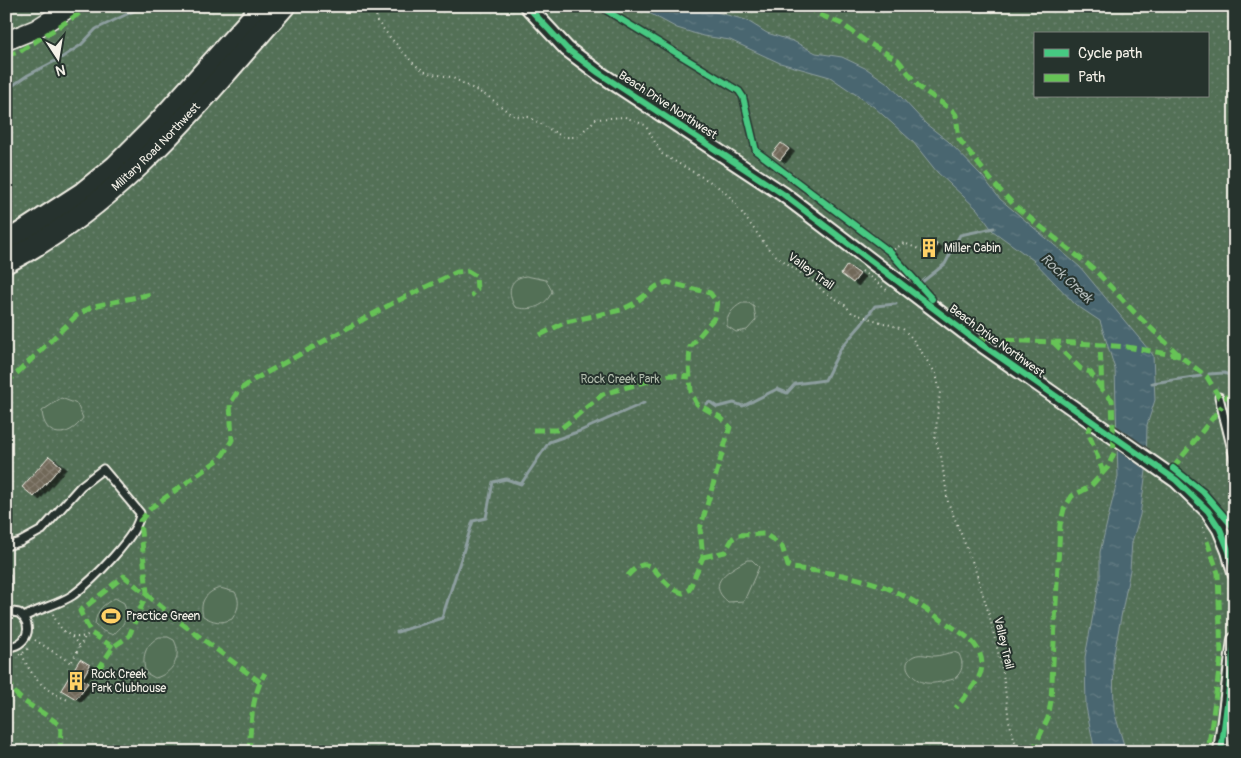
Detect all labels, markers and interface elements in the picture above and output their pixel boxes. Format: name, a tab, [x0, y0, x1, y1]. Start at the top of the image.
north arrow	[32, 32, 82, 82]
legend	[1034, 32, 1208, 98]
text: Cycle path	[1078, 44, 1142, 63]
text: N	[54, 61, 67, 80]
street label: Beach Drive Northwest	[616, 68, 720, 143]
text: Path	[1078, 68, 1105, 87]
street label: Military Road Northwest	[109, 100, 204, 195]
building icon: Miller Cabin	[918, 237, 940, 259]
place label: Miller Cabin	[944, 241, 1001, 256]
street label: Valley Trail	[785, 250, 837, 293]
water label: Rock Creek	[1037, 250, 1097, 307]
street label: Beach Drive Northwest	[946, 302, 1048, 381]
park label: Rock Creek Park	[581, 372, 660, 387]
sports icon: Practice Green	[100, 605, 122, 627]
place label: Practice Green	[126, 609, 201, 624]
street label: Valley Trail	[990, 615, 1017, 671]
place label: Rock Creek Park Clubhouse	[91, 667, 166, 696]
building icon: Rock Creek Park Clubhouse	[65, 670, 87, 692]

